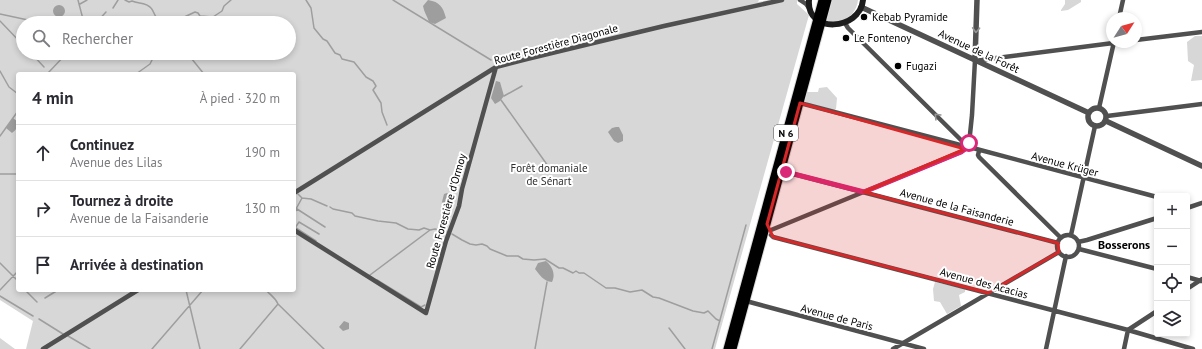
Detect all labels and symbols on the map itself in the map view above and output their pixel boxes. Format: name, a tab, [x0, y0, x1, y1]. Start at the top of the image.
place label: Kebab Pyramide	[872, 10, 948, 24]
marker: Kebab Pyramide	[859, 12, 869, 22]
north arrow	[1106, 12, 1142, 48]
street label: Route Forestière Diagonale	[492, 21, 620, 67]
street label: Avenue de la Forêt	[936, 26, 1022, 76]
one-way arrow	[972, 27, 980, 33]
place label: Le Fontenoy	[854, 31, 912, 45]
marker: Le Fontenoy	[841, 33, 851, 43]
place label: Fugazi	[906, 59, 937, 73]
marker: Fugazi	[893, 61, 903, 71]
one-way arrow	[934, 113, 942, 121]
road number: N 6	[774, 125, 798, 141]
route start	[960, 134, 978, 152]
street label: Avenue Krüger	[1030, 148, 1100, 180]
street label: Route Forestière d'Ormoy	[423, 151, 469, 270]
park label: Forêt domaniale de Sénart	[511, 161, 588, 188]
route end	[777, 163, 795, 181]
street label: Avenue de la Faisanderie	[899, 185, 1016, 229]
district label: Bosserons	[1098, 237, 1150, 252]
street label: Avenue des Acacias	[938, 264, 1030, 302]
street label: Avenue de Paris	[799, 301, 875, 333]

